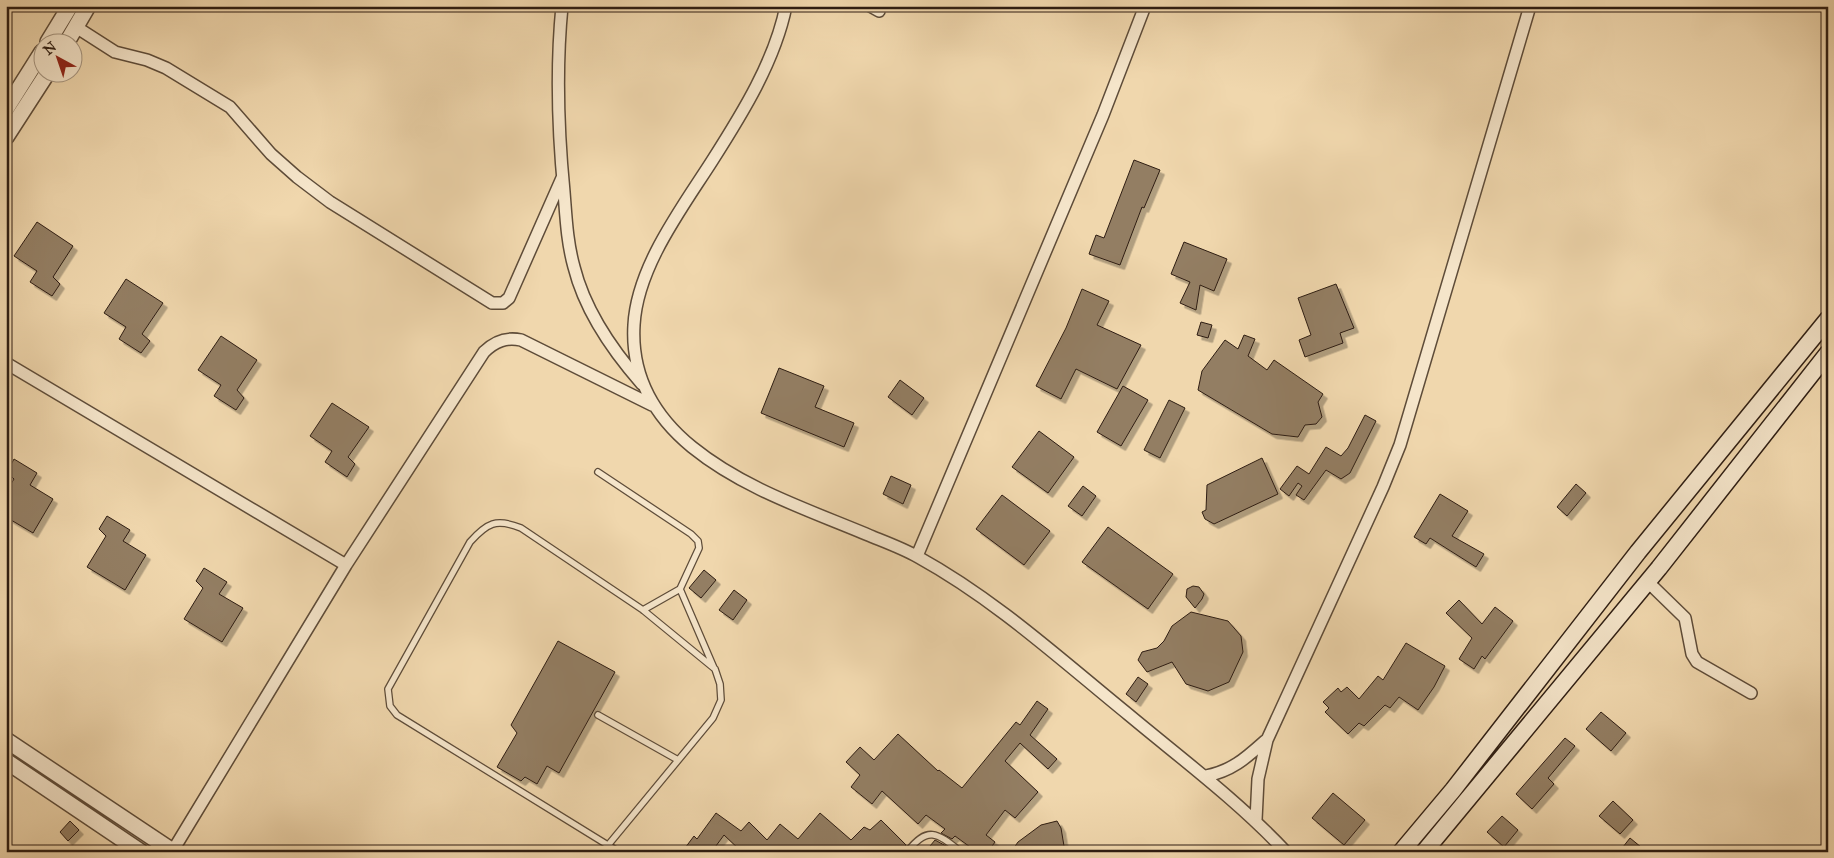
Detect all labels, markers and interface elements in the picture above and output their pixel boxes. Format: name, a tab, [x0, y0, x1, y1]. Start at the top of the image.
north arrow	[32, 32, 82, 82]
text: N	[40, 38, 60, 59]

